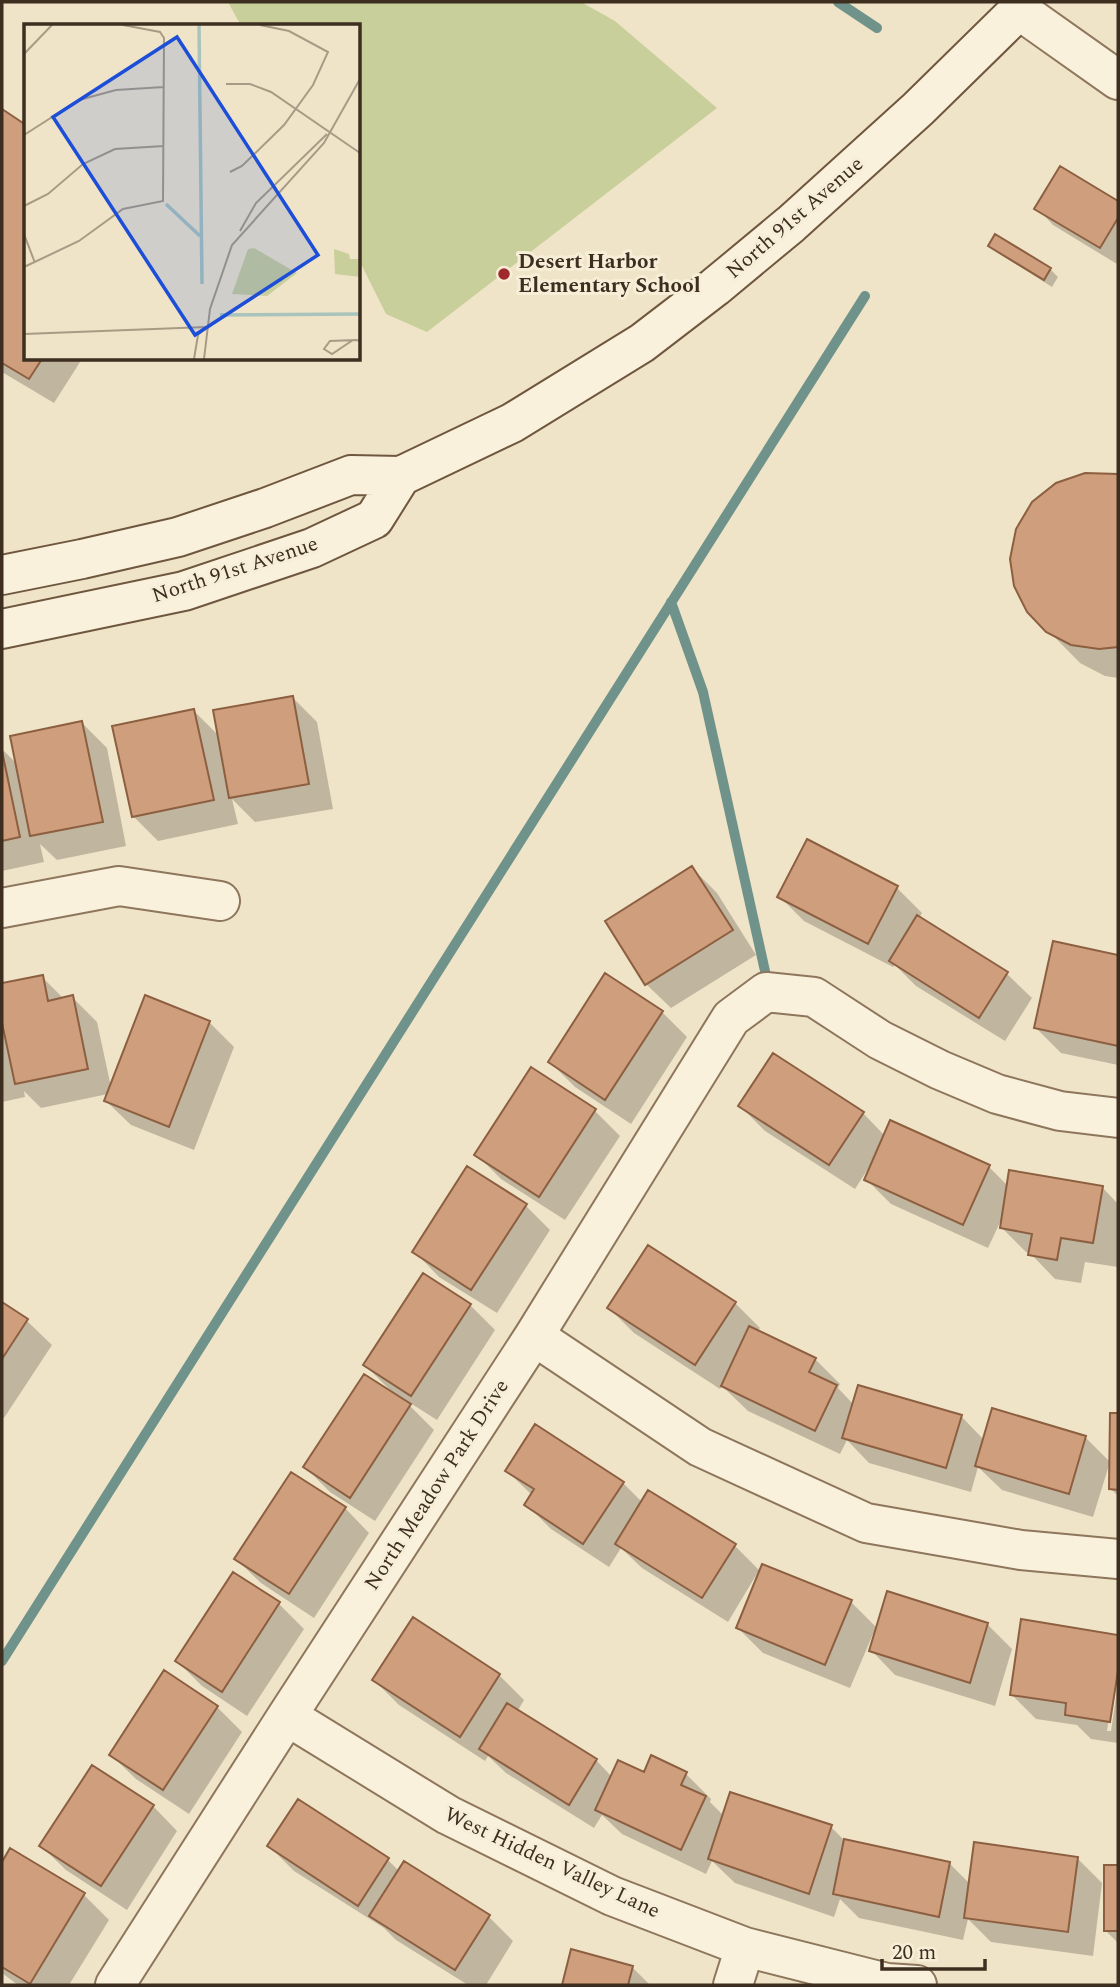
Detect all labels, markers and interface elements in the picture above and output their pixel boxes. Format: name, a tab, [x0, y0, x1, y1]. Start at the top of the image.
inset map	[24, 24, 360, 360]
street label: North 91st Avenue	[719, 149, 871, 287]
place label: Desert Harbor Elementary School	[518, 246, 701, 302]
marker: Desert Harbor Elementary School	[496, 266, 512, 282]
street label: North 91st Avenue	[148, 528, 322, 612]
street label: North Meadow Park Drive	[357, 1373, 517, 1597]
street label: West Hidden Valley Lane	[439, 1799, 665, 1927]
scale bar	[882, 1927, 985, 1971]
text: 20 m	[892, 1937, 936, 1969]

